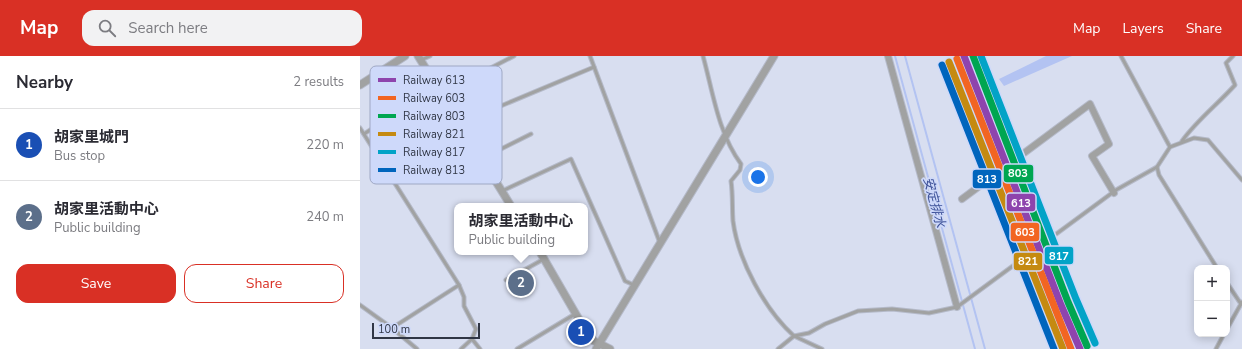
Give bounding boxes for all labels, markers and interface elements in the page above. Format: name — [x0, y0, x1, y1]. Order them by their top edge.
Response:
search box — [82, 10, 362, 46]
text: Map — [20, 15, 58, 41]
icon: search — [96, 17, 118, 39]
text: Search here — [128, 18, 208, 38]
text: Map — [1073, 19, 1100, 38]
text: Layers — [1122, 19, 1164, 38]
text: Share — [1186, 19, 1222, 38]
legend — [370, 66, 502, 184]
text: Nearby — [16, 71, 73, 94]
text: 2 results — [293, 73, 344, 91]
text: Railway 613 — [403, 73, 465, 88]
text: Railway 603 — [403, 91, 465, 106]
text: Railway 803 — [403, 109, 465, 124]
text: 胡家里城門 — [54, 127, 129, 147]
text: Railway 821 — [403, 127, 465, 142]
text: 1 — [25, 136, 33, 154]
text: 220 m — [306, 136, 344, 154]
text: Railway 817 — [403, 145, 465, 160]
text: Bus stop — [54, 147, 105, 165]
text: Railway 813 — [403, 163, 465, 178]
line badge: 803 — [1003, 164, 1034, 183]
text: 803 — [1008, 166, 1028, 181]
your location — [748, 167, 768, 187]
line badge: 813 — [972, 169, 1002, 189]
text: 813 — [977, 172, 997, 187]
water label: 安定排水 — [919, 175, 950, 231]
line badge: 613 — [1006, 193, 1036, 212]
text: 613 — [1011, 196, 1031, 211]
text: 胡家里活動中心 — [54, 199, 159, 219]
popup — [454, 203, 588, 255]
text: 2 — [25, 208, 33, 226]
text: 240 m — [306, 208, 344, 226]
text: 胡家里活動中心 — [468, 211, 574, 231]
text: Public building — [54, 219, 141, 237]
line badge: 603 — [1010, 222, 1040, 242]
text: 603 — [1015, 225, 1035, 240]
text: Public building — [468, 231, 555, 249]
line badge: 817 — [1044, 246, 1074, 265]
text: 817 — [1049, 249, 1069, 264]
line badge: 821 — [1013, 252, 1043, 271]
text: 821 — [1018, 254, 1038, 269]
button: Save — [16, 264, 176, 303]
button: Share — [184, 264, 344, 303]
map controls — [1194, 265, 1230, 337]
button: + — [1194, 265, 1230, 301]
pin: 2 — [508, 268, 534, 298]
button: − — [1194, 301, 1230, 337]
pin: 1 — [568, 317, 594, 347]
scale bar — [372, 321, 480, 340]
text: 100 m — [378, 322, 410, 337]

